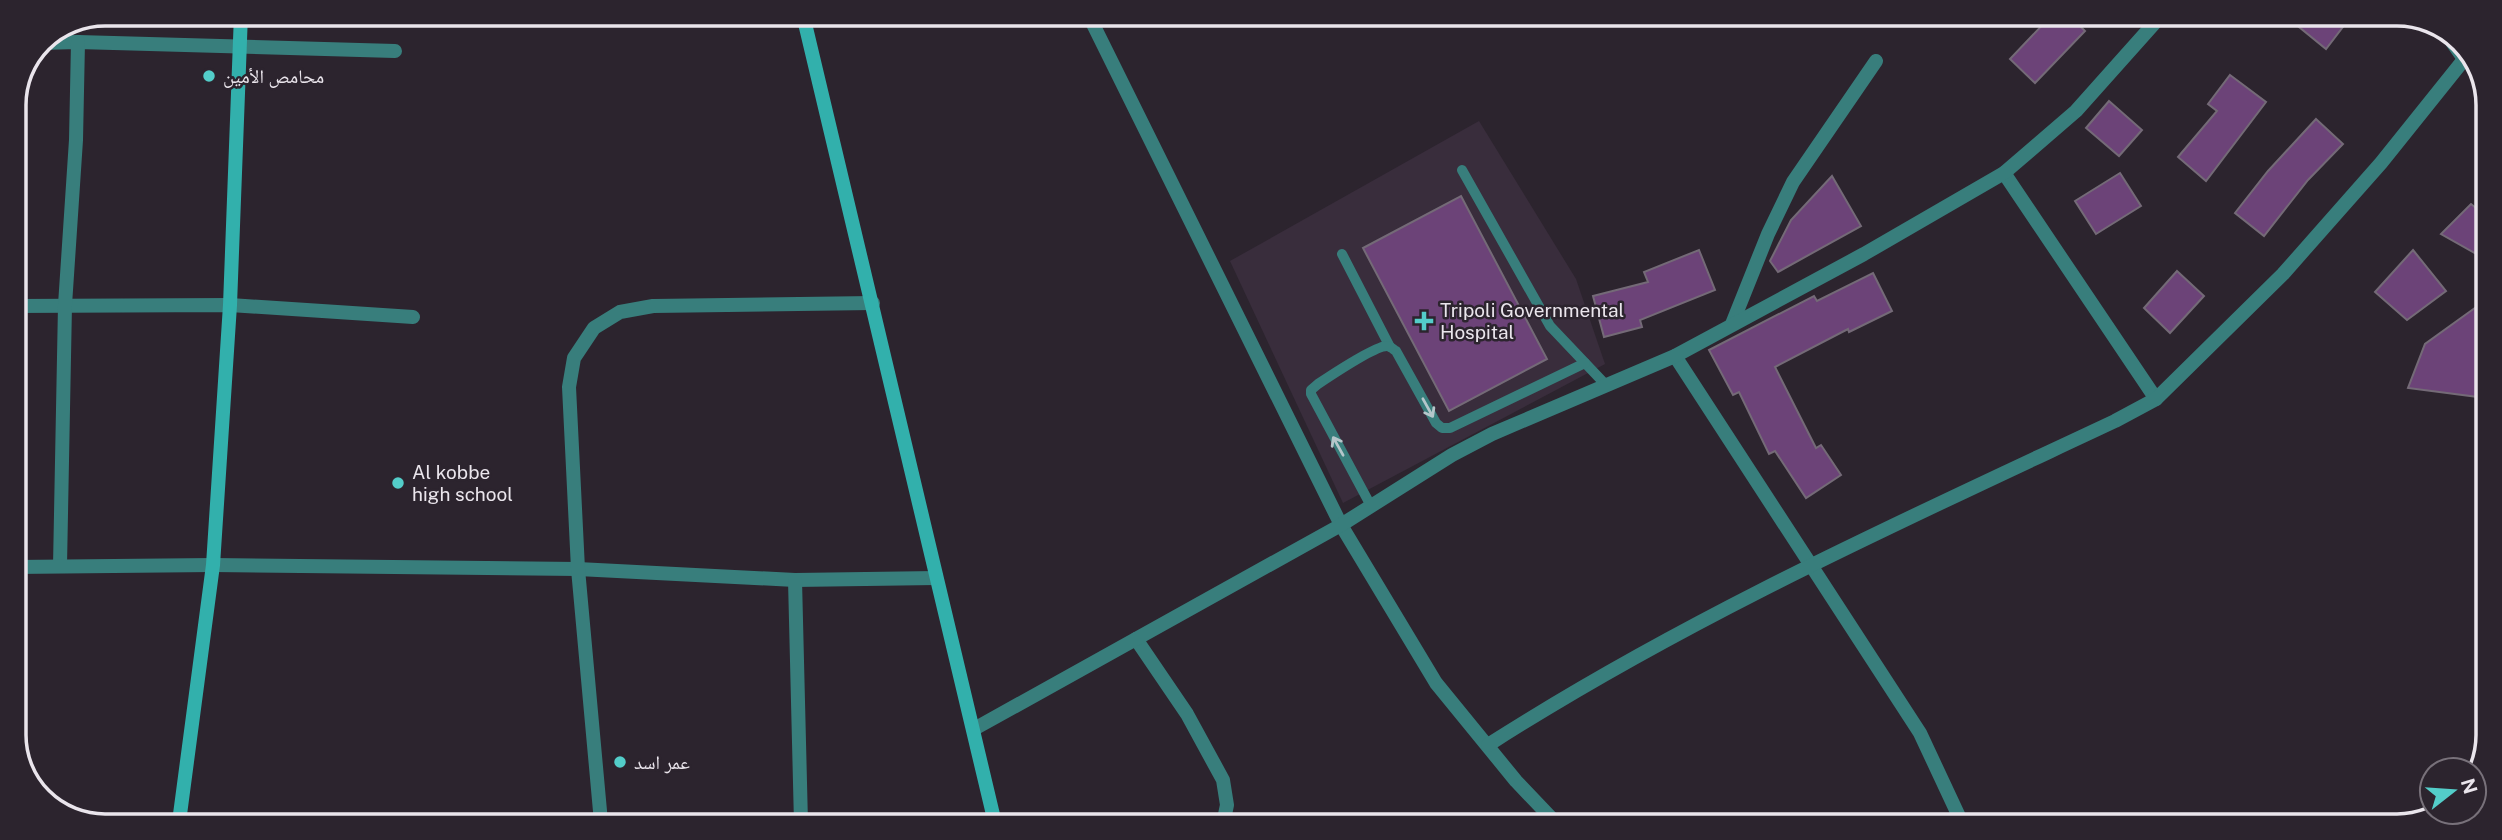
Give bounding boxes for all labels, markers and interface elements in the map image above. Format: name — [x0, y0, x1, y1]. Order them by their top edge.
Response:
place label: محامص الأمين — [223, 65, 324, 88]
marker: محامص الأمين — [201, 68, 217, 84]
place label: Tripoli Governmental Hospital — [1440, 299, 1624, 343]
marker: Tripoli Governmental Hospital — [1414, 311, 1434, 331]
one-way arrow — [1421, 398, 1435, 418]
one-way arrow — [1331, 437, 1345, 457]
place label: Al kobbe high school — [412, 461, 513, 505]
marker: Al kobbe high school — [390, 475, 406, 491]
place label: عمر اسد — [634, 751, 690, 774]
marker: عمر اسد — [612, 754, 628, 770]
north arrow — [2418, 756, 2488, 826]
text: N — [2457, 776, 2482, 796]

